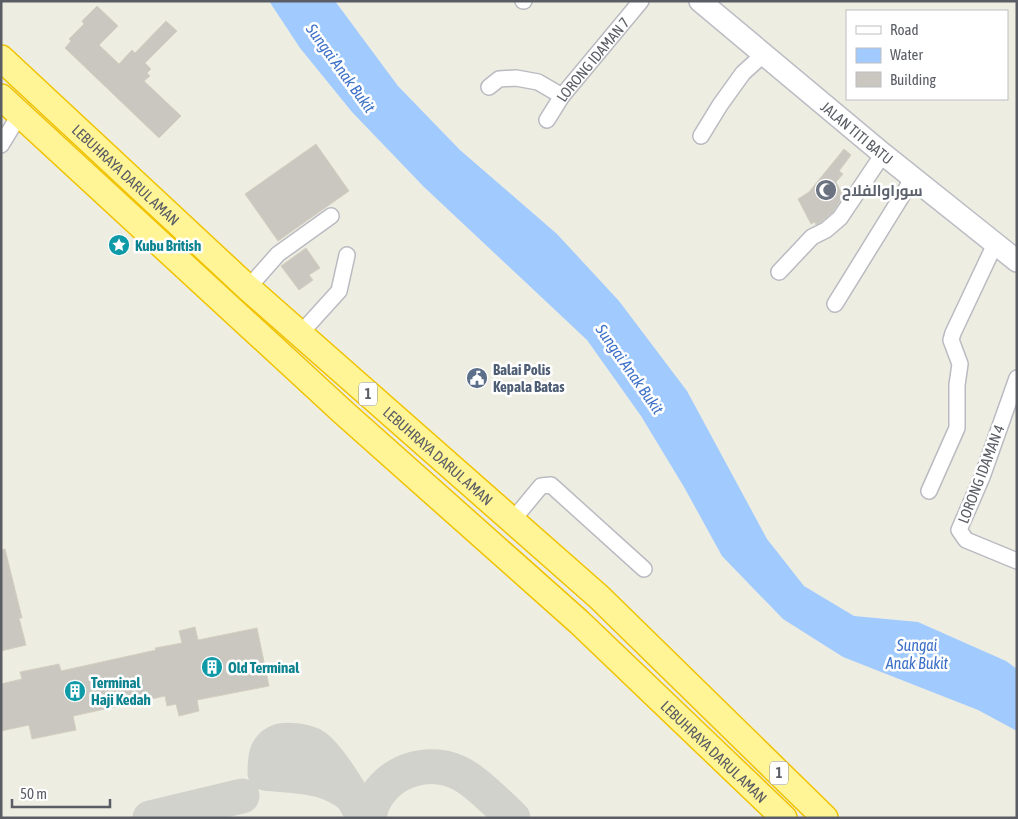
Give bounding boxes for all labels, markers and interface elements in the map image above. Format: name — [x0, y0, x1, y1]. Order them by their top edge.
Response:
legend — [846, 10, 1008, 100]
street label: LORONG IDAMAN 7 — [552, 14, 632, 104]
water label: Sungai Anak Bukit — [301, 19, 379, 117]
text: Road — [890, 21, 919, 38]
text: Water — [890, 46, 923, 63]
text: Building — [890, 71, 936, 88]
street label: JALAN TITI BATU — [818, 98, 897, 167]
street label: LEBUHRAYA DARUL AMAN — [69, 121, 183, 228]
mosque icon: سوراوالفلاح — [814, 178, 838, 202]
place label: سوراوالفلاح — [842, 182, 923, 201]
place icon: Kubu British — [107, 233, 131, 257]
place label: Kubu British — [135, 237, 201, 254]
water label: Sungai Anak Bukit — [591, 320, 668, 418]
place label: Balai Polis Kepala Batas — [493, 361, 565, 395]
public building icon: Balai Polis Kepala Batas — [465, 366, 489, 390]
road number: 1 — [359, 382, 377, 406]
street label: LEBUHRAYA DARUL AMAN — [380, 403, 496, 508]
street label: LORONG IDAMAN 4 — [954, 422, 1008, 526]
water label: Sungai Anak Bukit — [885, 636, 949, 672]
building icon: Old Terminal — [200, 655, 224, 679]
place label: Old Terminal — [228, 659, 300, 676]
place label: Terminal Haji Kedah — [91, 674, 151, 708]
building icon: Terminal Haji Kedah — [63, 679, 87, 703]
street label: LEBUHRAYA DARUL AMAN — [658, 697, 771, 806]
road number: 1 — [770, 761, 788, 784]
scale bar — [12, 776, 110, 808]
text: 50 m — [20, 785, 47, 802]

